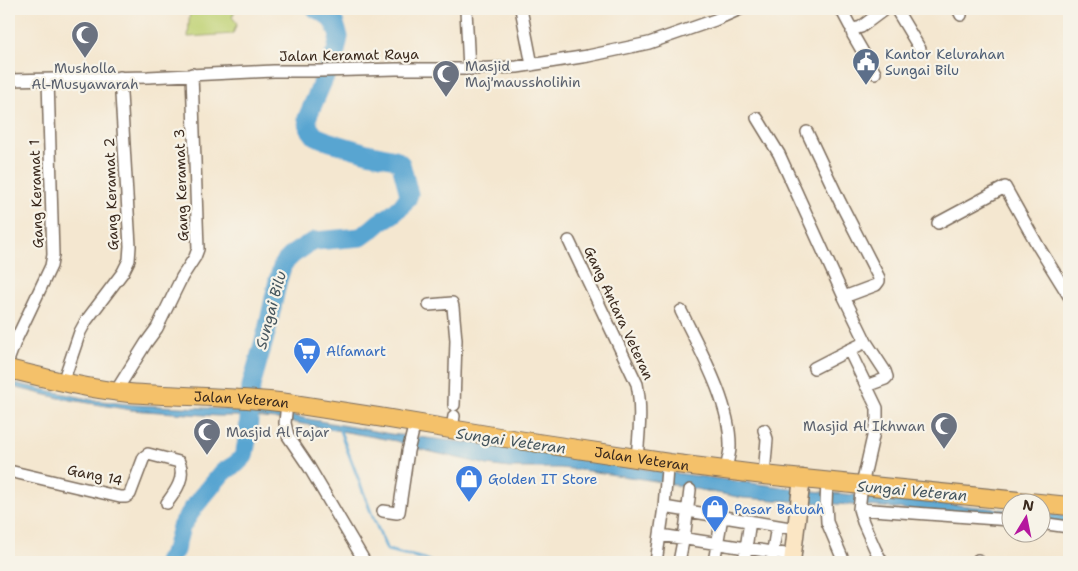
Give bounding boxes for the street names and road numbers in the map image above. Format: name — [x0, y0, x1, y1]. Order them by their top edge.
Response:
street label: Jalan Keramat Raya — [279, 45, 419, 65]
street label: Gang Keramat 3 — [170, 128, 192, 242]
street label: Gang Keramat 2 — [100, 137, 122, 251]
street label: Gang Keramat 1 — [25, 139, 47, 249]
street label: Gang Antara Veteran — [580, 243, 658, 383]
street label: Jalan Veteran — [193, 387, 291, 412]
street label: Jalan Veteran — [593, 443, 691, 475]
street label: Gang 14 — [66, 460, 124, 490]

